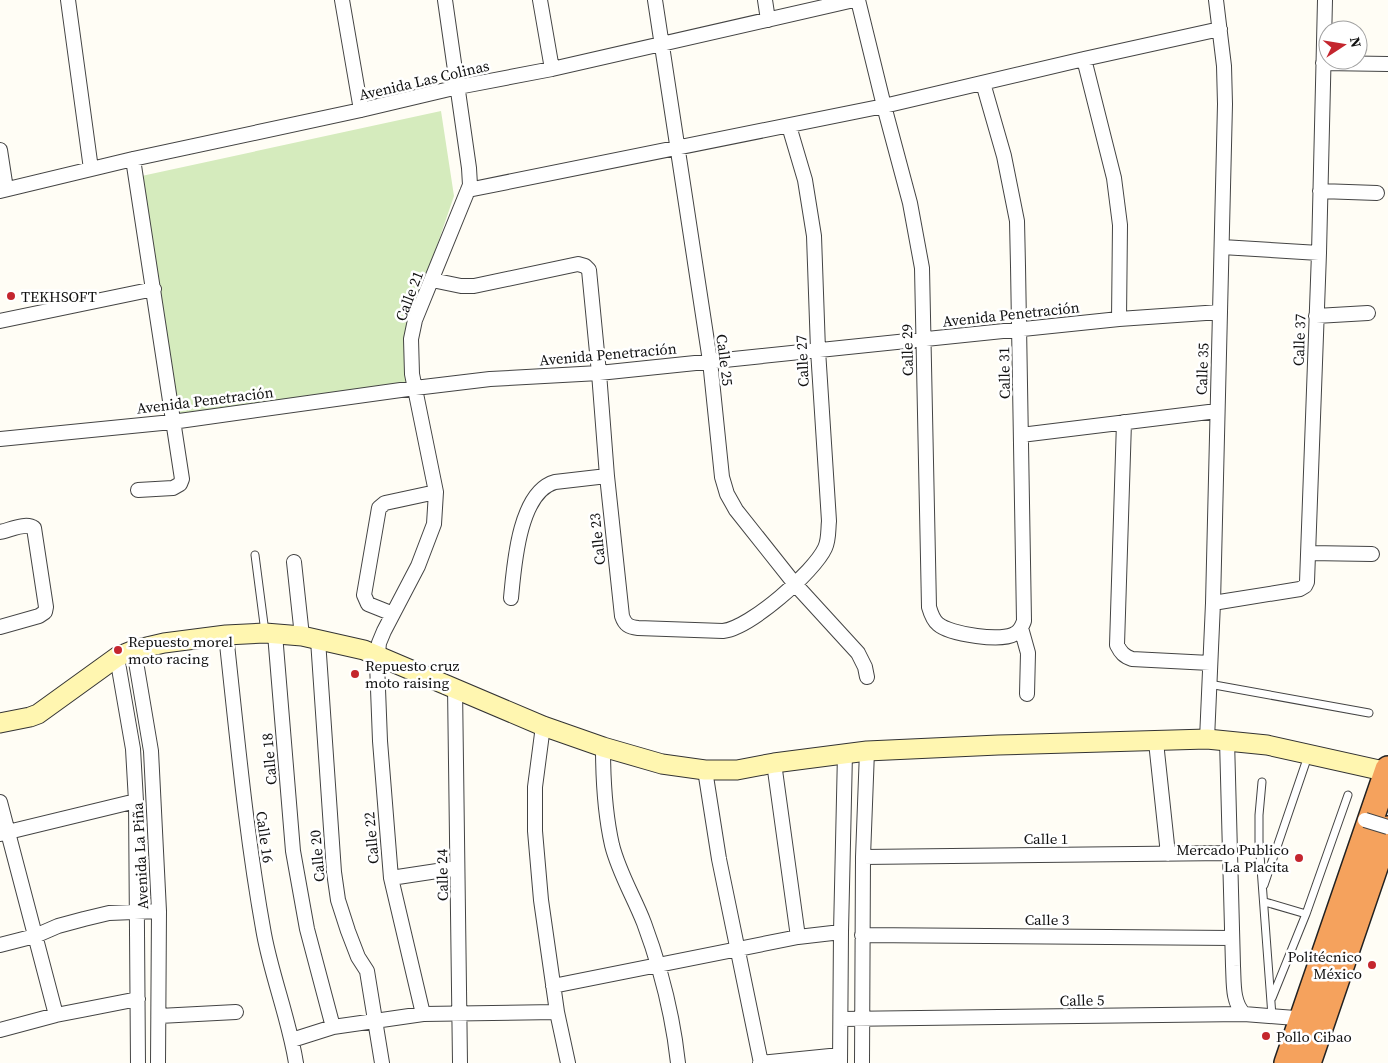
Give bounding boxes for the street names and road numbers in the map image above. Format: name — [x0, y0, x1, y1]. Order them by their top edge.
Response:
street label: Avenida Las Colinas — [357, 55, 491, 105]
street label: Calle 21 — [390, 268, 428, 324]
street label: Avenida Penetración — [941, 296, 1081, 332]
street label: Calle 37 — [1288, 314, 1310, 366]
street label: Calle 29 — [896, 324, 918, 376]
street label: Calle 25 — [711, 333, 739, 387]
street label: Calle 27 — [790, 334, 814, 388]
street label: Avenida Penetración — [538, 338, 678, 370]
street label: Calle 35 — [1191, 343, 1213, 395]
street label: Calle 31 — [993, 347, 1015, 399]
street label: Avenida Penetración — [135, 381, 275, 419]
street label: Calle 23 — [584, 512, 610, 566]
street label: Calle 18 — [256, 732, 282, 786]
street label: Avenida La Piña — [127, 802, 153, 910]
street label: Calle 16 — [251, 810, 279, 864]
street label: Calle 22 — [358, 811, 384, 865]
street label: Calle 1 — [1024, 828, 1068, 849]
street label: Calle 20 — [304, 829, 330, 883]
street label: Calle 24 — [431, 848, 453, 901]
street label: Calle 3 — [1025, 909, 1069, 930]
street label: Calle 5 — [1059, 989, 1105, 1011]

